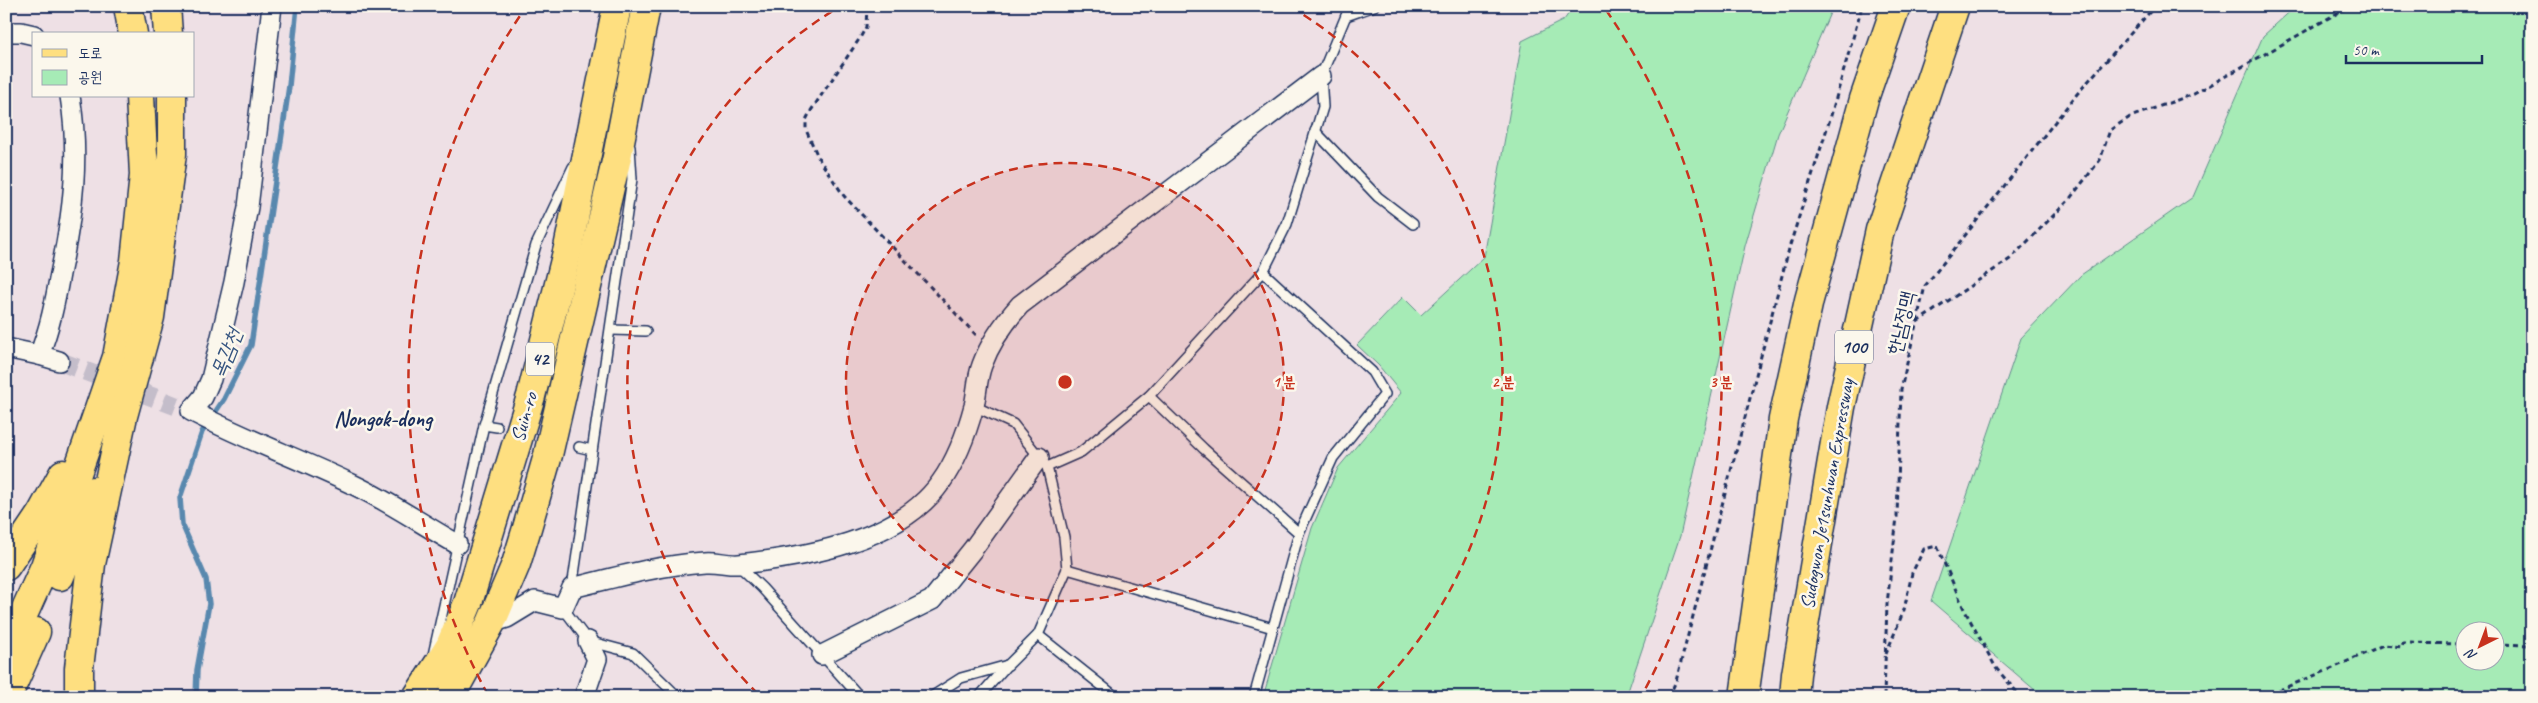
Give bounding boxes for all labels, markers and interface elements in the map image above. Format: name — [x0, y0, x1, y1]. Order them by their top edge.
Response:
legend — [32, 32, 195, 98]
scale bar — [2346, 32, 2482, 64]
text: 50 m — [2353, 41, 2380, 60]
text: 도로 — [78, 44, 102, 63]
text: 공원 — [78, 68, 102, 87]
street label: 한남정맥 — [1882, 289, 1920, 357]
water label: 목감천 — [204, 323, 248, 381]
road number: 100 — [1835, 331, 1873, 364]
road number: 42 — [526, 342, 554, 376]
centre of rings — [1056, 373, 1074, 391]
text: 1 분 — [1273, 373, 1295, 392]
text: 2 분 — [1492, 373, 1514, 392]
text: 3 분 — [1710, 373, 1732, 392]
street label: Sudogwon Je1sunhwan Expressway — [1794, 375, 1860, 611]
street label: Suin-ro — [505, 389, 543, 445]
district label: Nongok-dong — [334, 405, 434, 433]
north arrow — [2456, 620, 2506, 670]
text: N — [2461, 645, 2481, 665]

